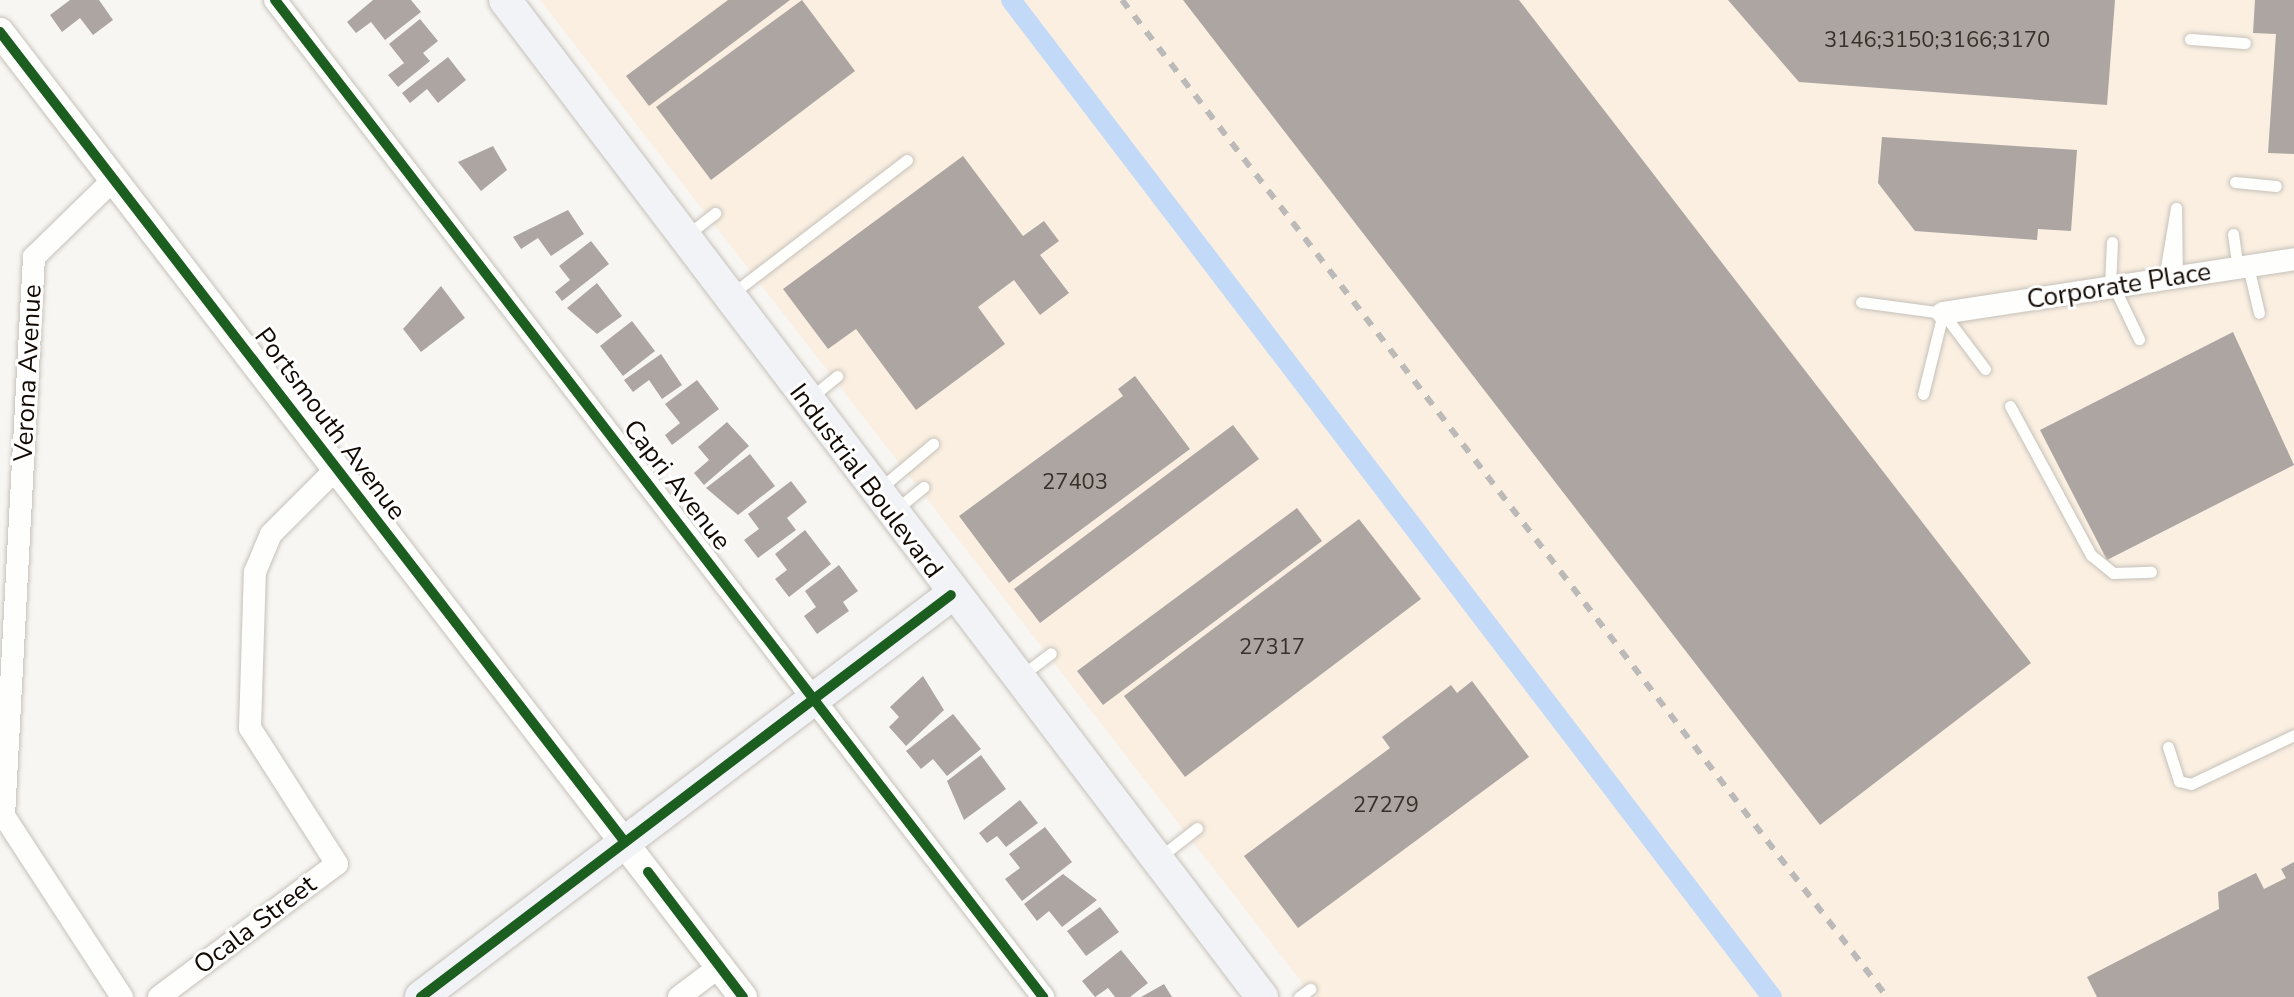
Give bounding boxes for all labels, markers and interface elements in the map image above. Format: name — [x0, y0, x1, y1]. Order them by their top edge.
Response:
house number: 3146;3150;3166;3170 — [1824, 28, 2050, 54]
street label: Corporate Place — [2025, 256, 2213, 316]
street label: Verona Avenue — [8, 284, 48, 462]
street label: Portsmouth Avenue — [248, 322, 412, 526]
street label: Industrial Boulevard — [783, 378, 949, 584]
street label: Capri Avenue — [617, 414, 737, 556]
house number: 27403 — [1042, 470, 1108, 496]
house number: 27317 — [1239, 635, 1305, 661]
house number: 27279 — [1353, 793, 1419, 819]
street label: Ocala Street — [188, 869, 322, 981]

